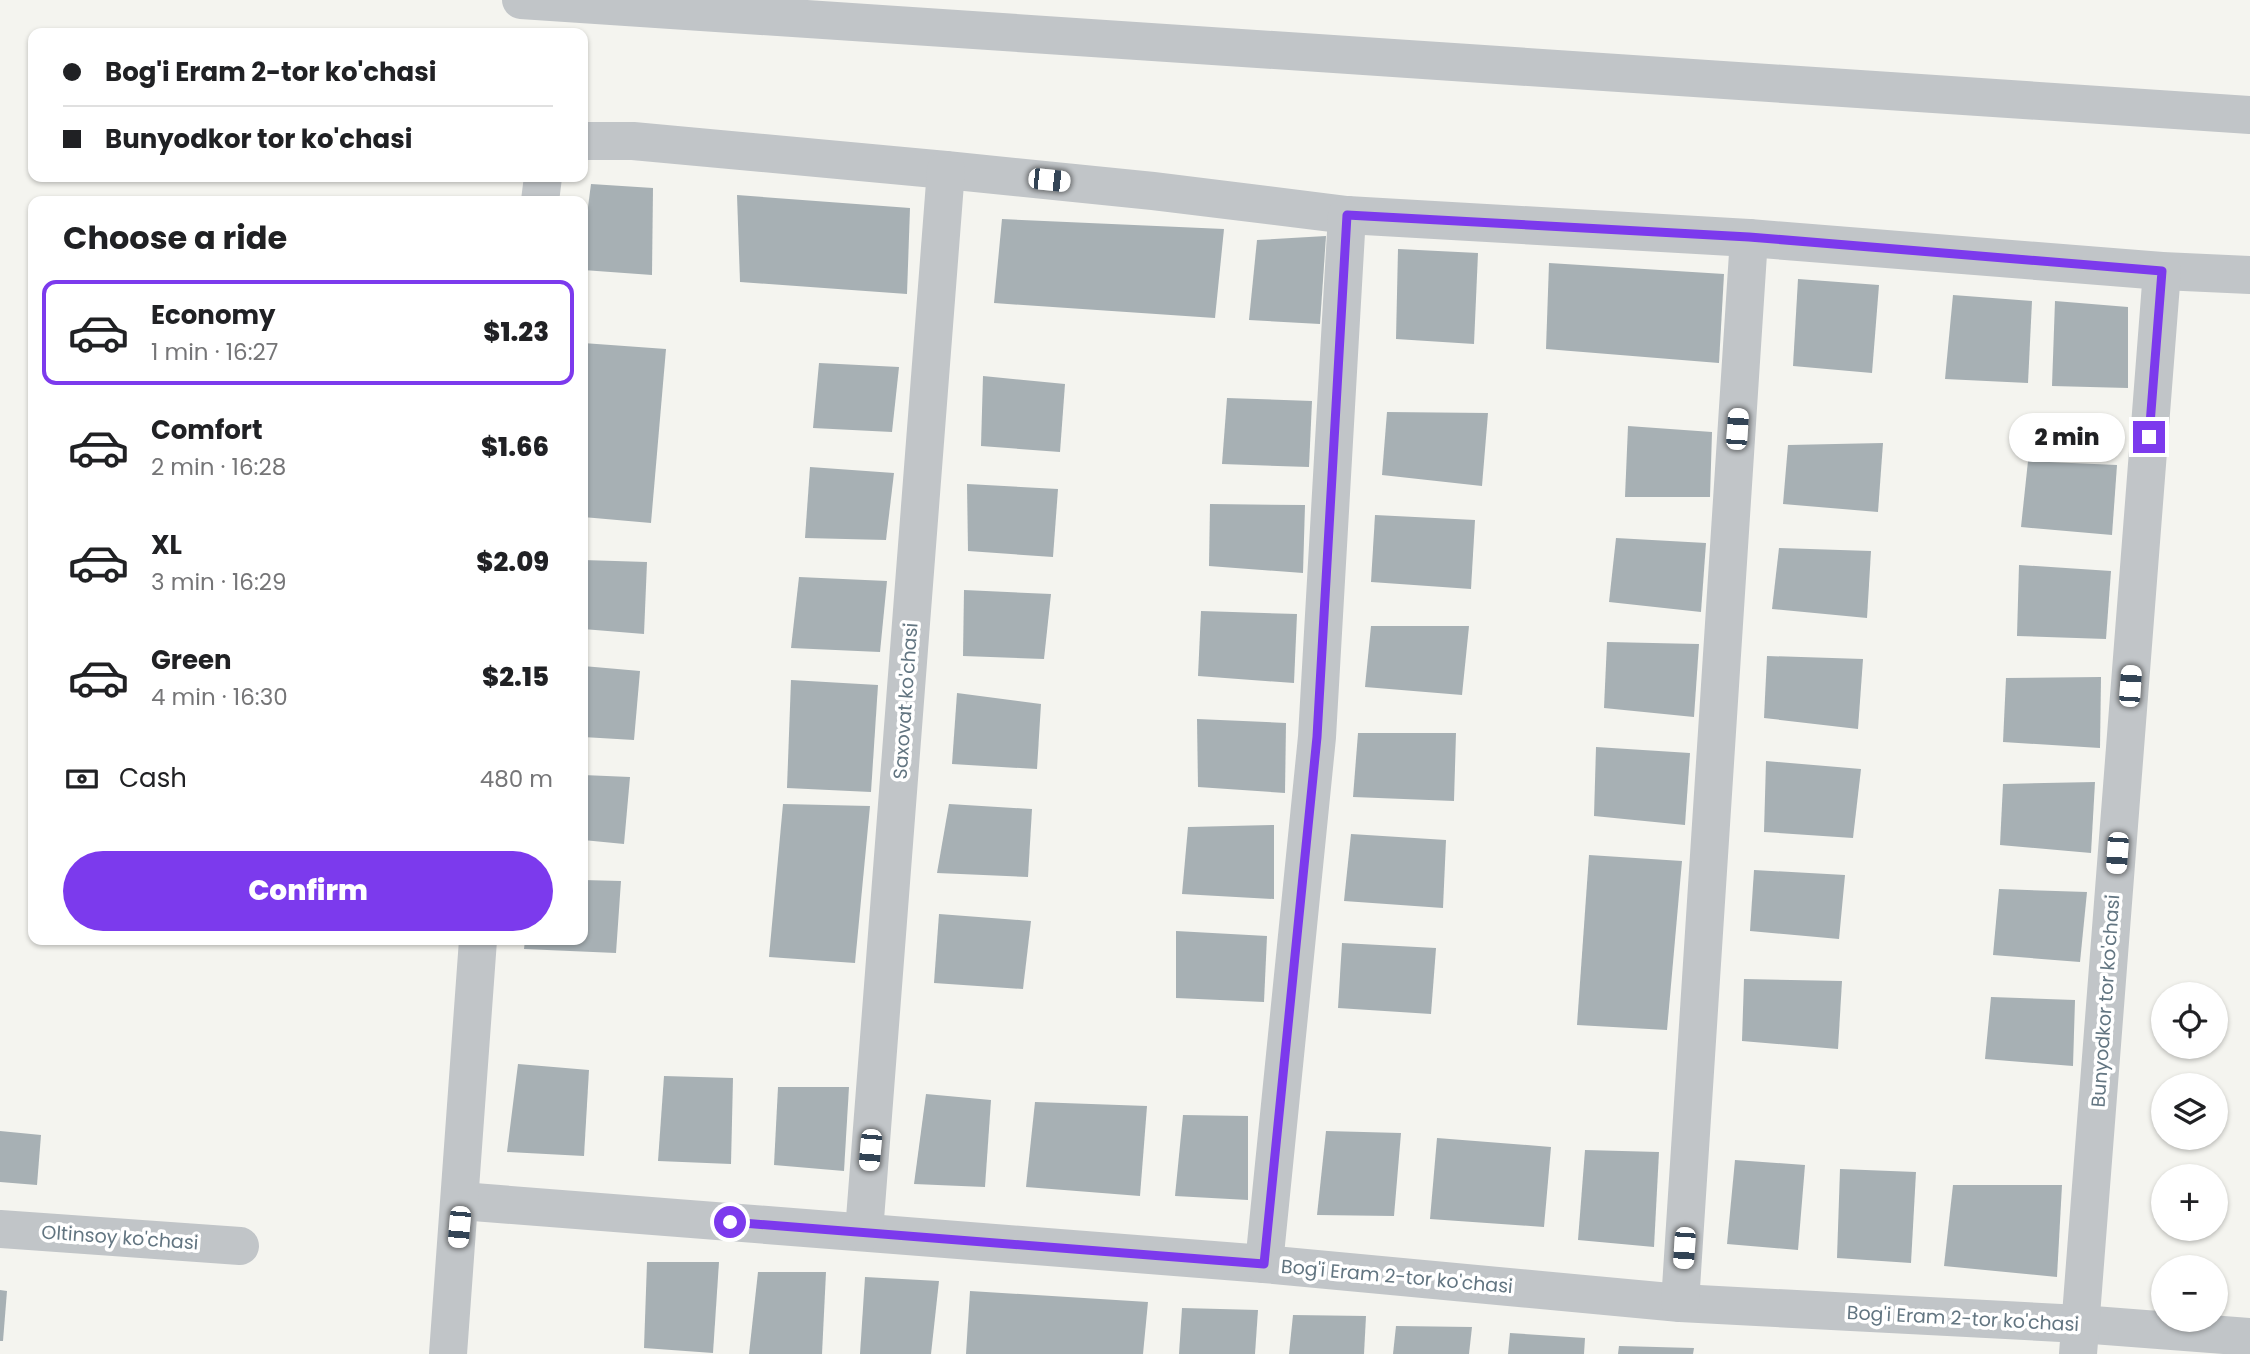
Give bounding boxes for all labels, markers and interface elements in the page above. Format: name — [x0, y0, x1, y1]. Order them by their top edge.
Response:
text: Bog'i Eram 2-tor ko'chasi — [105, 54, 436, 90]
text: Bunyodkor tor ko'chasi — [105, 121, 412, 157]
car — [1028, 167, 1071, 193]
text: Choose a ride — [63, 215, 287, 260]
text: Economy — [151, 297, 275, 333]
icon: car — [67, 301, 130, 364]
text: $1.23 — [483, 314, 549, 350]
text: 1 min · 16:27 — [151, 336, 278, 368]
car — [1726, 407, 1749, 451]
text: Comfort — [151, 412, 263, 448]
callout: 2 min — [2009, 412, 2124, 462]
icon: car — [67, 416, 130, 479]
text: 2 min — [2035, 421, 2099, 453]
route end — [2133, 421, 2165, 453]
text: $1.66 — [481, 429, 549, 465]
text: 2 min · 16:28 — [151, 451, 286, 483]
text: XL — [151, 527, 182, 563]
icon: car — [67, 531, 130, 594]
text: $2.09 — [476, 544, 549, 580]
text: 3 min · 16:29 — [151, 566, 287, 598]
street label: Saxovat ko'chasi — [887, 622, 924, 780]
text: Green — [151, 642, 232, 678]
icon: car — [67, 646, 130, 709]
text: $2.15 — [482, 659, 549, 695]
car — [2119, 664, 2142, 708]
text: 4 min · 16:30 — [151, 681, 288, 713]
icon: cash — [63, 760, 101, 798]
text: Cash — [119, 760, 187, 796]
text: 480 m — [480, 763, 553, 795]
car — [2106, 831, 2129, 875]
button: Confirm — [63, 851, 553, 931]
street label: Bunyodkor tor ko'chasi — [2085, 894, 2126, 1108]
map controls — [2151, 982, 2228, 1332]
button: locate — [2151, 982, 2228, 1059]
button: layers — [2151, 1073, 2228, 1150]
car — [858, 1128, 883, 1172]
button: + — [2151, 1164, 2228, 1241]
car — [447, 1205, 472, 1249]
route start — [714, 1206, 746, 1238]
street label: Oltinsoy ko'chasi — [41, 1219, 199, 1256]
car — [1673, 1226, 1696, 1270]
street label: Bog'i Eram 2-tor ko'chasi — [1280, 1253, 1514, 1300]
button: − — [2151, 1255, 2228, 1332]
street label: Bog'i Eram 2-tor ko'chasi — [1846, 1299, 2080, 1338]

